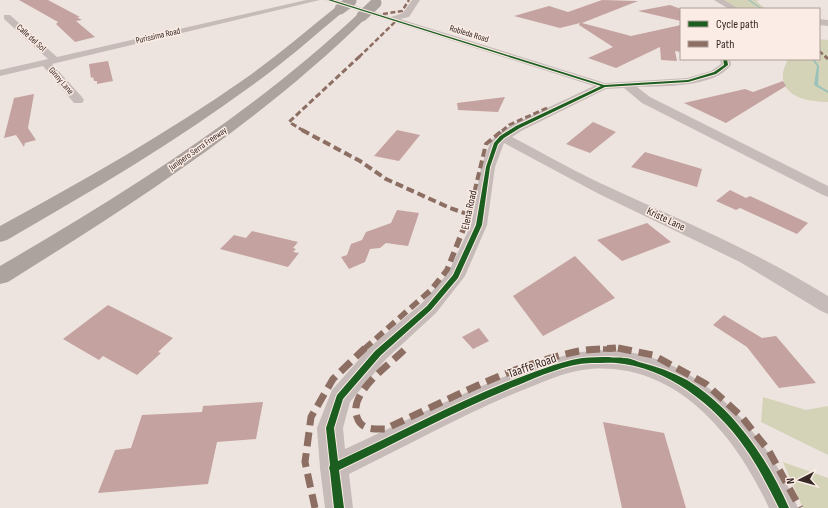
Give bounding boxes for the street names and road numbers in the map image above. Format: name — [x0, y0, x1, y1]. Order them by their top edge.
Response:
street label: Calle del Sol — [14, 22, 48, 54]
street label: Robleda Road — [448, 23, 490, 45]
street label: Purissima Road — [135, 25, 182, 46]
street label: Ginny Lane — [46, 65, 76, 97]
street label: Junipero Serra Freeway — [166, 125, 230, 174]
street label: Elena Road — [458, 189, 480, 231]
street label: Kriste Lane — [645, 204, 687, 234]
street label: Taaffe Road — [505, 350, 559, 382]

